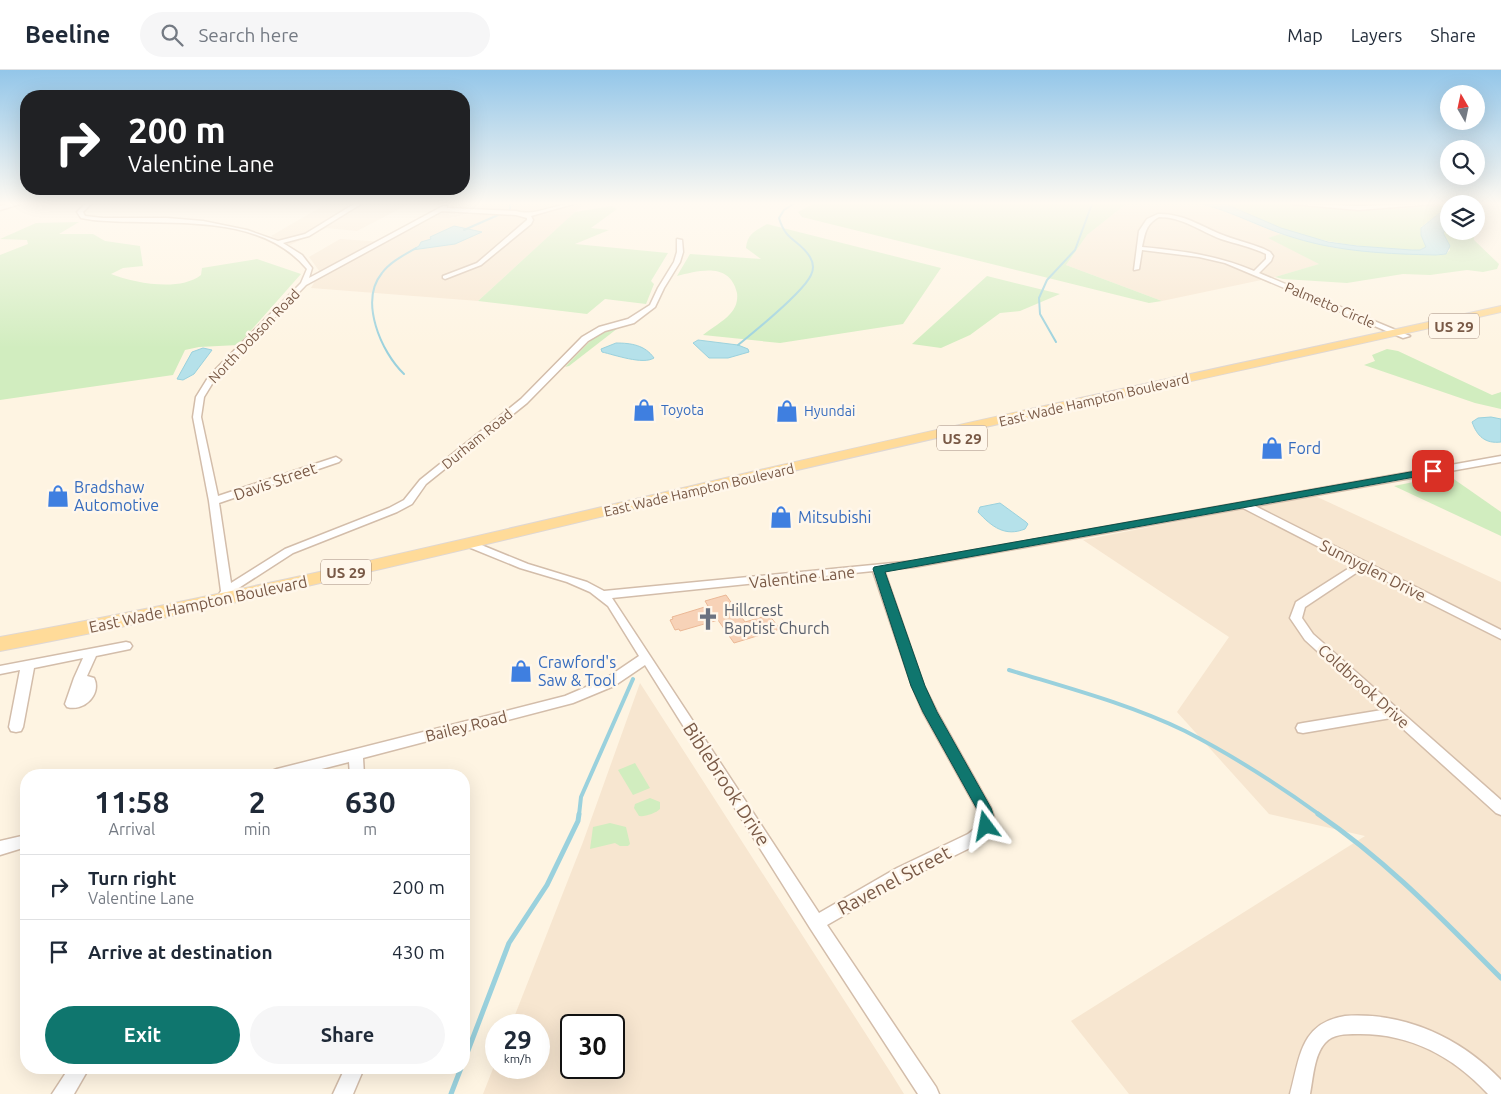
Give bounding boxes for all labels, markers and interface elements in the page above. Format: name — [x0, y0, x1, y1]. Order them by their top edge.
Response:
search box — [140, 12, 490, 57]
text: Beeline — [25, 21, 110, 48]
icon: search — [158, 21, 186, 49]
text: Search here — [198, 24, 299, 46]
text: Map — [1287, 25, 1323, 45]
text: Layers — [1351, 25, 1402, 45]
text: Share — [1430, 25, 1476, 45]
north arrow — [1440, 85, 1485, 130]
map controls — [1440, 85, 1485, 240]
icon: right — [45, 110, 110, 175]
text: 200 m — [128, 110, 226, 150]
button: search — [1440, 140, 1485, 185]
text: Valentine Lane — [128, 151, 274, 176]
button: layers — [1440, 195, 1485, 240]
street label: Palmetto Circle — [1282, 279, 1378, 331]
street label: North Dobson Road — [205, 286, 303, 386]
road number: US 29 — [1429, 314, 1479, 338]
street label: East Wade Hampton Boulevard — [997, 370, 1191, 430]
shop icon: Toyota — [631, 397, 657, 423]
shop icon: Hyundai — [774, 398, 800, 424]
place label: Toyota — [661, 402, 704, 418]
place label: Hyundai — [804, 403, 855, 419]
street label: Durham Road — [439, 406, 515, 472]
road number: US 29 — [937, 426, 987, 450]
shop icon: Ford — [1259, 435, 1285, 461]
place label: Ford — [1288, 439, 1321, 457]
pin — [1412, 450, 1454, 492]
icon: arrive — [1419, 457, 1447, 485]
street label: Davis Street — [231, 458, 319, 504]
street label: East Wade Hampton Boulevard — [602, 460, 796, 520]
place label: Bradshaw Automotive — [74, 478, 159, 514]
shop icon: Bradshaw Automotive — [45, 483, 71, 509]
shop icon: Mitsubishi — [768, 504, 794, 530]
place label: Mitsubishi — [798, 508, 871, 526]
street label: Sunnyglen Drive — [1317, 536, 1429, 604]
road number: US 29 — [321, 560, 371, 584]
street label: Valentine Lane — [748, 562, 856, 592]
street label: East Wade Hampton Boulevard — [87, 572, 309, 636]
place label: Hillcrest Baptist Church — [724, 601, 830, 637]
church icon: Hillcrest Baptist Church — [695, 606, 721, 632]
street label: Coldbrook Drive — [1315, 640, 1413, 732]
place label: Crawford's Saw & Tool — [538, 653, 616, 689]
shop icon: Crawford's Saw & Tool — [508, 658, 534, 684]
street label: Bailey Road — [423, 707, 509, 745]
street label: Biblebrook Drive — [679, 718, 775, 850]
text: 11:58 — [94, 785, 169, 819]
text: 2 — [249, 785, 266, 819]
text: 630 — [345, 785, 396, 819]
position arrow — [959, 799, 1011, 851]
text: Arrival — [109, 820, 155, 838]
text: min — [244, 820, 271, 838]
text: m — [363, 820, 377, 838]
street label: Ravenel Street — [834, 841, 955, 919]
text: Turn right — [88, 867, 176, 889]
icon: right — [45, 873, 73, 901]
text: 200 m — [392, 876, 445, 898]
text: Valentine Lane — [88, 889, 194, 907]
icon: arrive — [45, 938, 73, 966]
text: Arrive at destination — [88, 941, 273, 963]
text: 430 m — [392, 941, 445, 963]
button: Exit — [45, 1006, 240, 1064]
button: Share — [250, 1006, 445, 1064]
speed limit sign: 30 — [560, 1014, 625, 1079]
text: 29 — [503, 1026, 532, 1054]
text: km/h — [504, 1052, 531, 1065]

